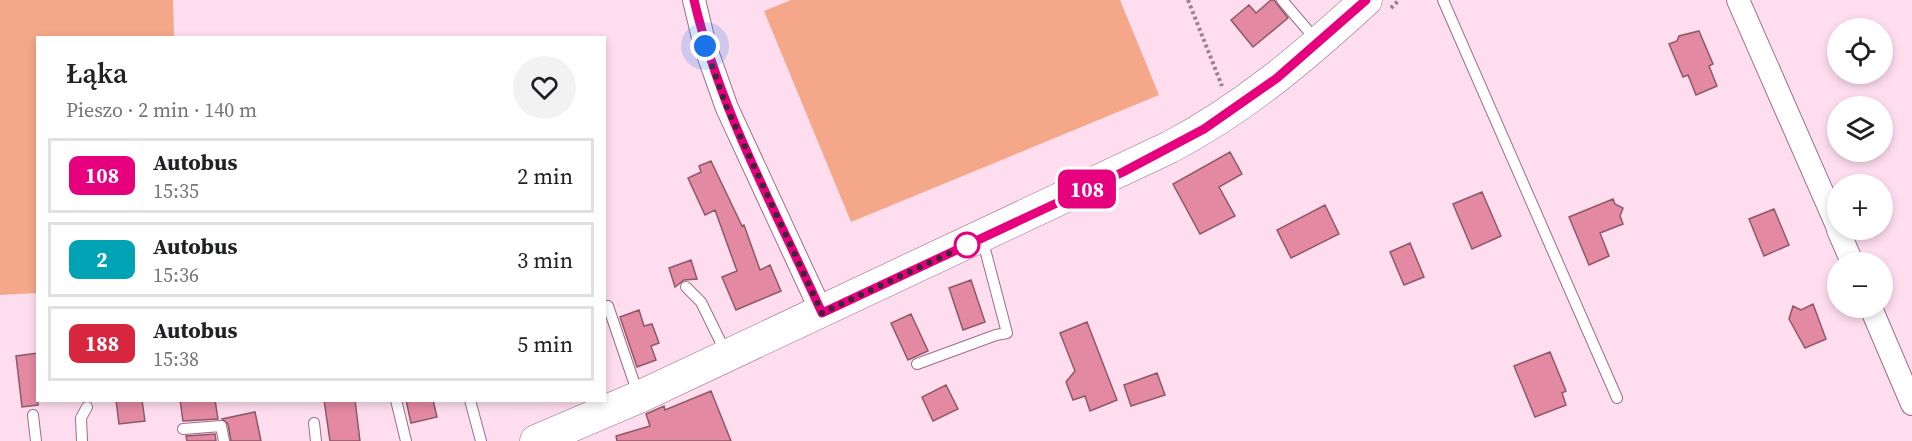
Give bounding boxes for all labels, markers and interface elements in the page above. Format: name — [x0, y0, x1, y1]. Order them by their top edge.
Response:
map controls — [1827, 18, 1893, 318]
button: locate — [1827, 18, 1893, 84]
your location — [690, 31, 720, 61]
text: Łąka — [66, 54, 128, 92]
button: heart — [513, 56, 576, 119]
text: Pieszo · 2 min · 140 m — [66, 96, 257, 124]
button: layers — [1827, 96, 1893, 162]
text: Autobus — [153, 147, 237, 177]
text: 108 — [85, 161, 119, 190]
text: 2 min — [517, 161, 573, 191]
line badge: 108 — [1052, 170, 1122, 208]
button: + — [1827, 174, 1893, 240]
text: 108 — [1070, 175, 1104, 204]
text: 15:35 — [153, 177, 199, 205]
text: Autobus — [153, 231, 237, 261]
unlabelled marker — [954, 232, 980, 258]
text: 2 — [96, 245, 108, 274]
text: 3 min — [517, 245, 573, 275]
button: − — [1827, 252, 1893, 318]
text: 15:36 — [153, 261, 199, 289]
text: Autobus — [153, 315, 237, 345]
text: 188 — [85, 329, 119, 358]
text: 5 min — [517, 329, 573, 359]
text: 15:38 — [153, 345, 199, 373]

